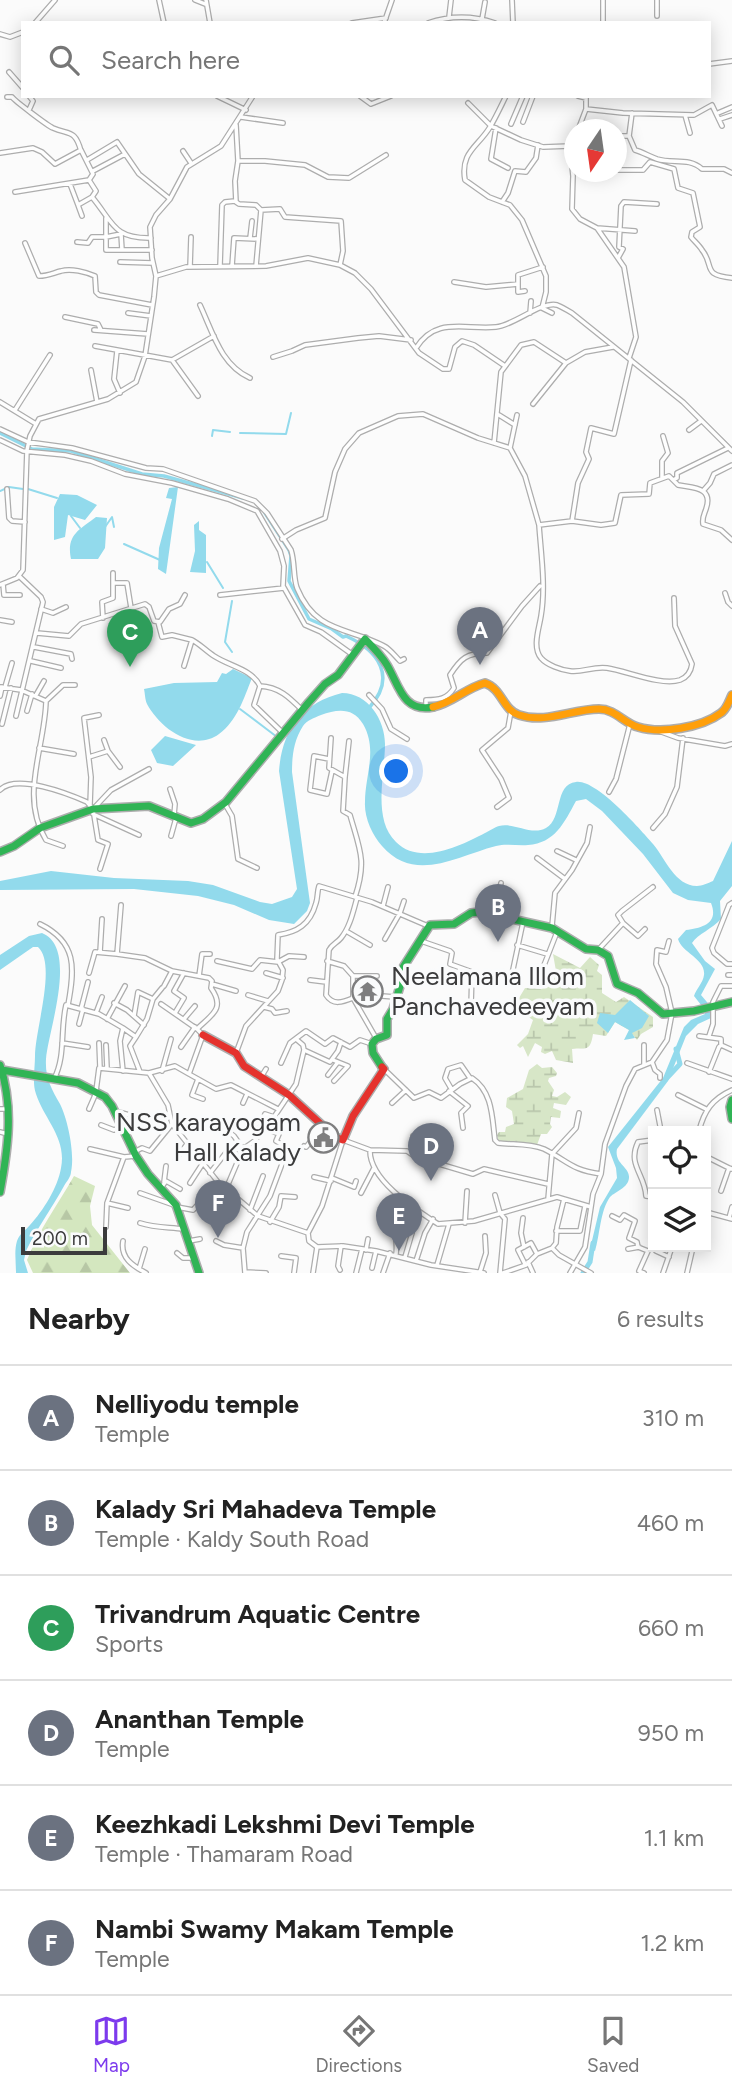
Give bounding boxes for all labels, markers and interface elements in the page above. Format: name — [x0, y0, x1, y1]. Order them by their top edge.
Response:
search box — [21, 21, 711, 98]
icon: search — [45, 41, 83, 79]
text: Search here — [101, 44, 240, 76]
north arrow — [564, 119, 627, 182]
pin: A — [457, 607, 503, 665]
pin: C — [107, 609, 153, 667]
your location — [379, 754, 413, 788]
pin: B — [475, 884, 521, 942]
place label: Neelamana Illom Panchavedeeyam — [391, 960, 595, 1022]
temple icon: Neelamana Illom Panchavedeeyam — [351, 974, 385, 1008]
place label: NSS karayogam Hall Kalady — [116, 1106, 301, 1168]
public building icon: NSS karayogam Hall Kalady — [307, 1120, 341, 1154]
pin: D — [408, 1123, 454, 1181]
map controls — [648, 1126, 711, 1252]
button: locate — [648, 1126, 711, 1189]
pin: F — [195, 1180, 241, 1238]
button: layers — [648, 1189, 711, 1252]
pin: E — [376, 1193, 422, 1251]
scale bar — [21, 1224, 107, 1256]
text: 200 m — [32, 1227, 88, 1250]
text: Nearby — [28, 1300, 130, 1337]
text: 6 results — [617, 1305, 704, 1333]
text: Nelliyodu temple — [95, 1388, 299, 1420]
text: A — [43, 1404, 59, 1432]
text: 310 m — [642, 1404, 704, 1432]
text: Temple — [95, 1420, 170, 1448]
text: Kalady Sri Mahadeva Temple — [95, 1493, 436, 1525]
text: B — [44, 1509, 58, 1537]
text: 460 m — [637, 1509, 704, 1537]
text: Temple · Kaldy South Road — [95, 1525, 369, 1553]
text: Trivandrum Aquatic Centre — [95, 1598, 420, 1630]
text: C — [43, 1614, 59, 1642]
text: 660 m — [638, 1614, 704, 1642]
text: Sports — [95, 1630, 163, 1658]
text: Ananthan Temple — [95, 1703, 304, 1735]
text: D — [43, 1719, 59, 1747]
text: 950 m — [638, 1719, 704, 1747]
text: Temple — [95, 1735, 170, 1763]
text: Keezhkadi Lekshmi Devi Temple — [95, 1808, 475, 1840]
text: E — [44, 1824, 58, 1852]
text: 1.1 km — [644, 1824, 704, 1852]
text: Temple · Thamaram Road — [95, 1840, 353, 1868]
text: Nambi Swamy Makam Temple — [95, 1913, 454, 1945]
text: F — [45, 1929, 57, 1957]
text: 1.2 km — [640, 1929, 704, 1957]
text: Temple — [95, 1945, 170, 1973]
tab: Map — [92, 2012, 130, 2077]
tab: Directions — [315, 2012, 402, 2077]
tab: Saved — [587, 2012, 639, 2077]

